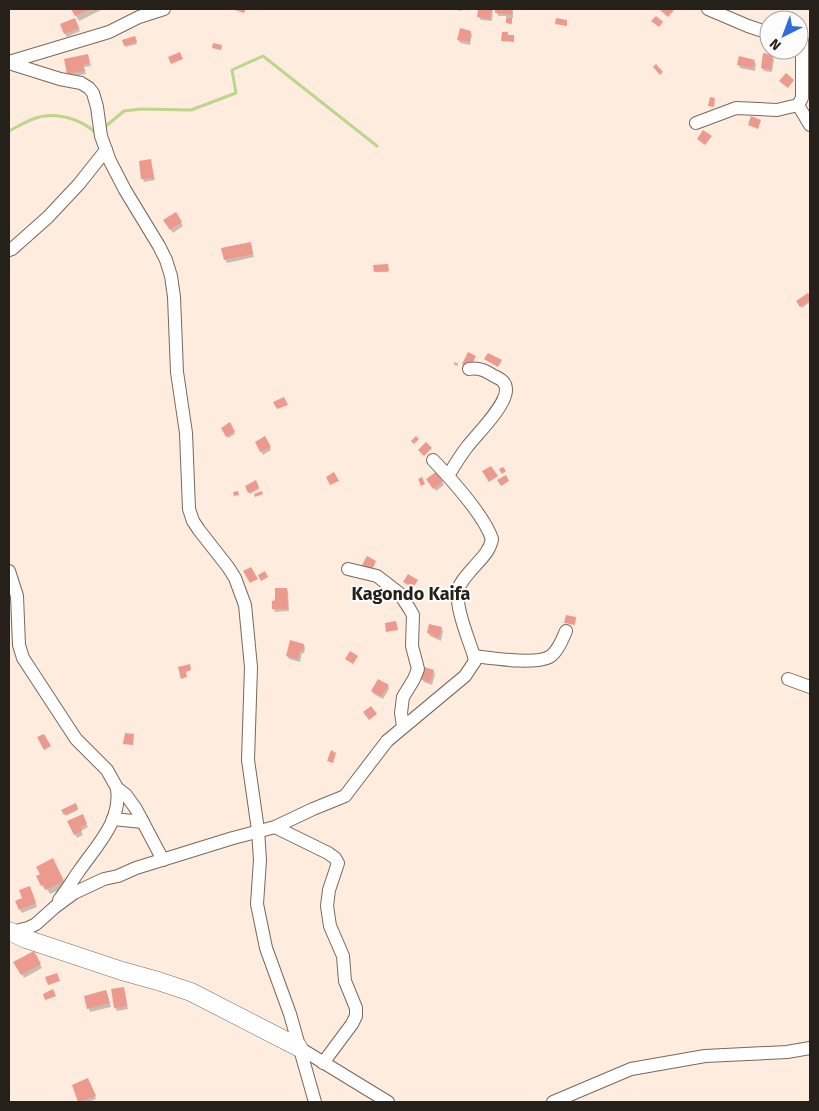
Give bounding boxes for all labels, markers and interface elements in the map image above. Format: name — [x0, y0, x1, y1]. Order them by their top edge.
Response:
north arrow — [759, 10, 809, 60]
text: N — [766, 35, 785, 54]
district label: Kagondo Kaifa — [352, 583, 471, 605]

